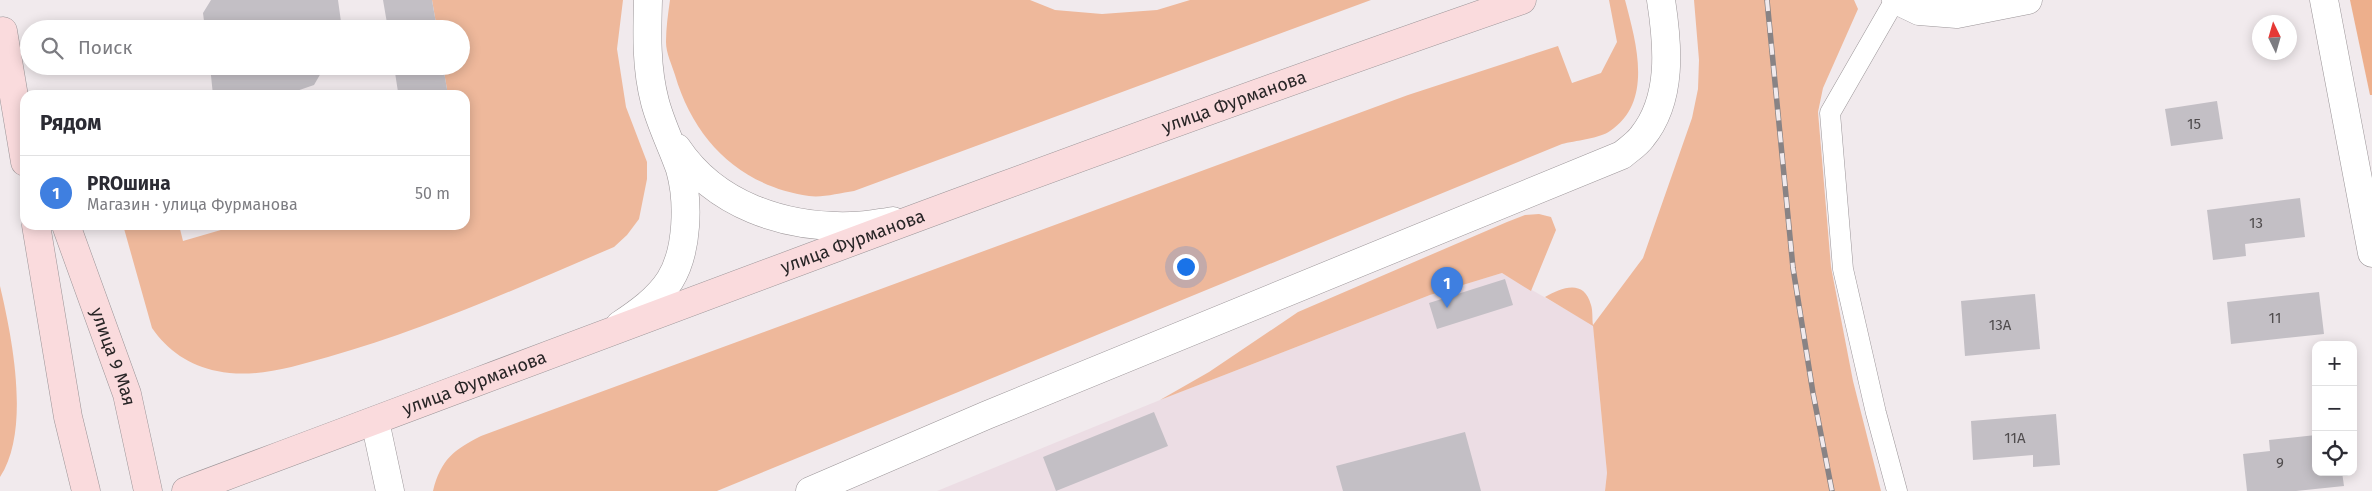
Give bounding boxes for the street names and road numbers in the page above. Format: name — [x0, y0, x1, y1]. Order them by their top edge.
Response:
street label: улица Фурманова — [1159, 66, 1309, 138]
street label: улица Фурманова — [778, 205, 928, 278]
street label: улица 9 Мая — [86, 305, 140, 408]
street label: улица Фурманова — [399, 346, 550, 420]

